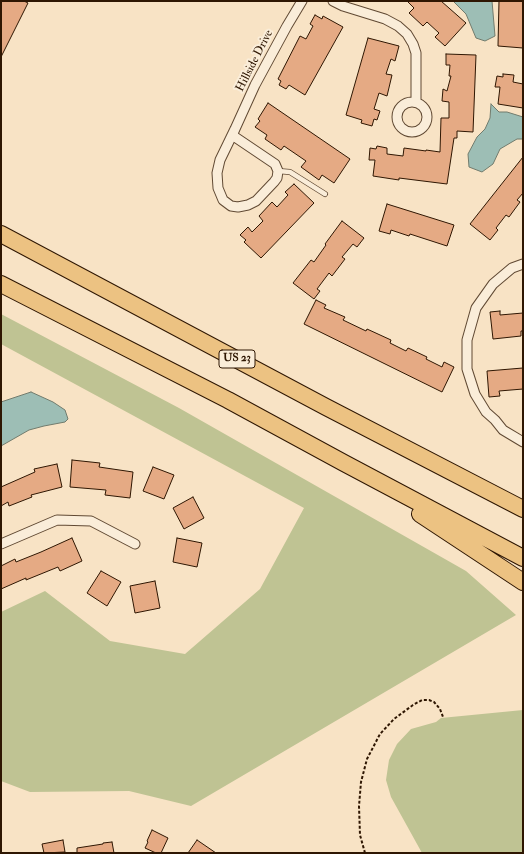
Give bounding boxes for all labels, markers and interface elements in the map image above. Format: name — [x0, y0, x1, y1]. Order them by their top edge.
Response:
street label: Hillside Drive — [233, 28, 277, 94]
road number: US 23 — [219, 350, 255, 368]

